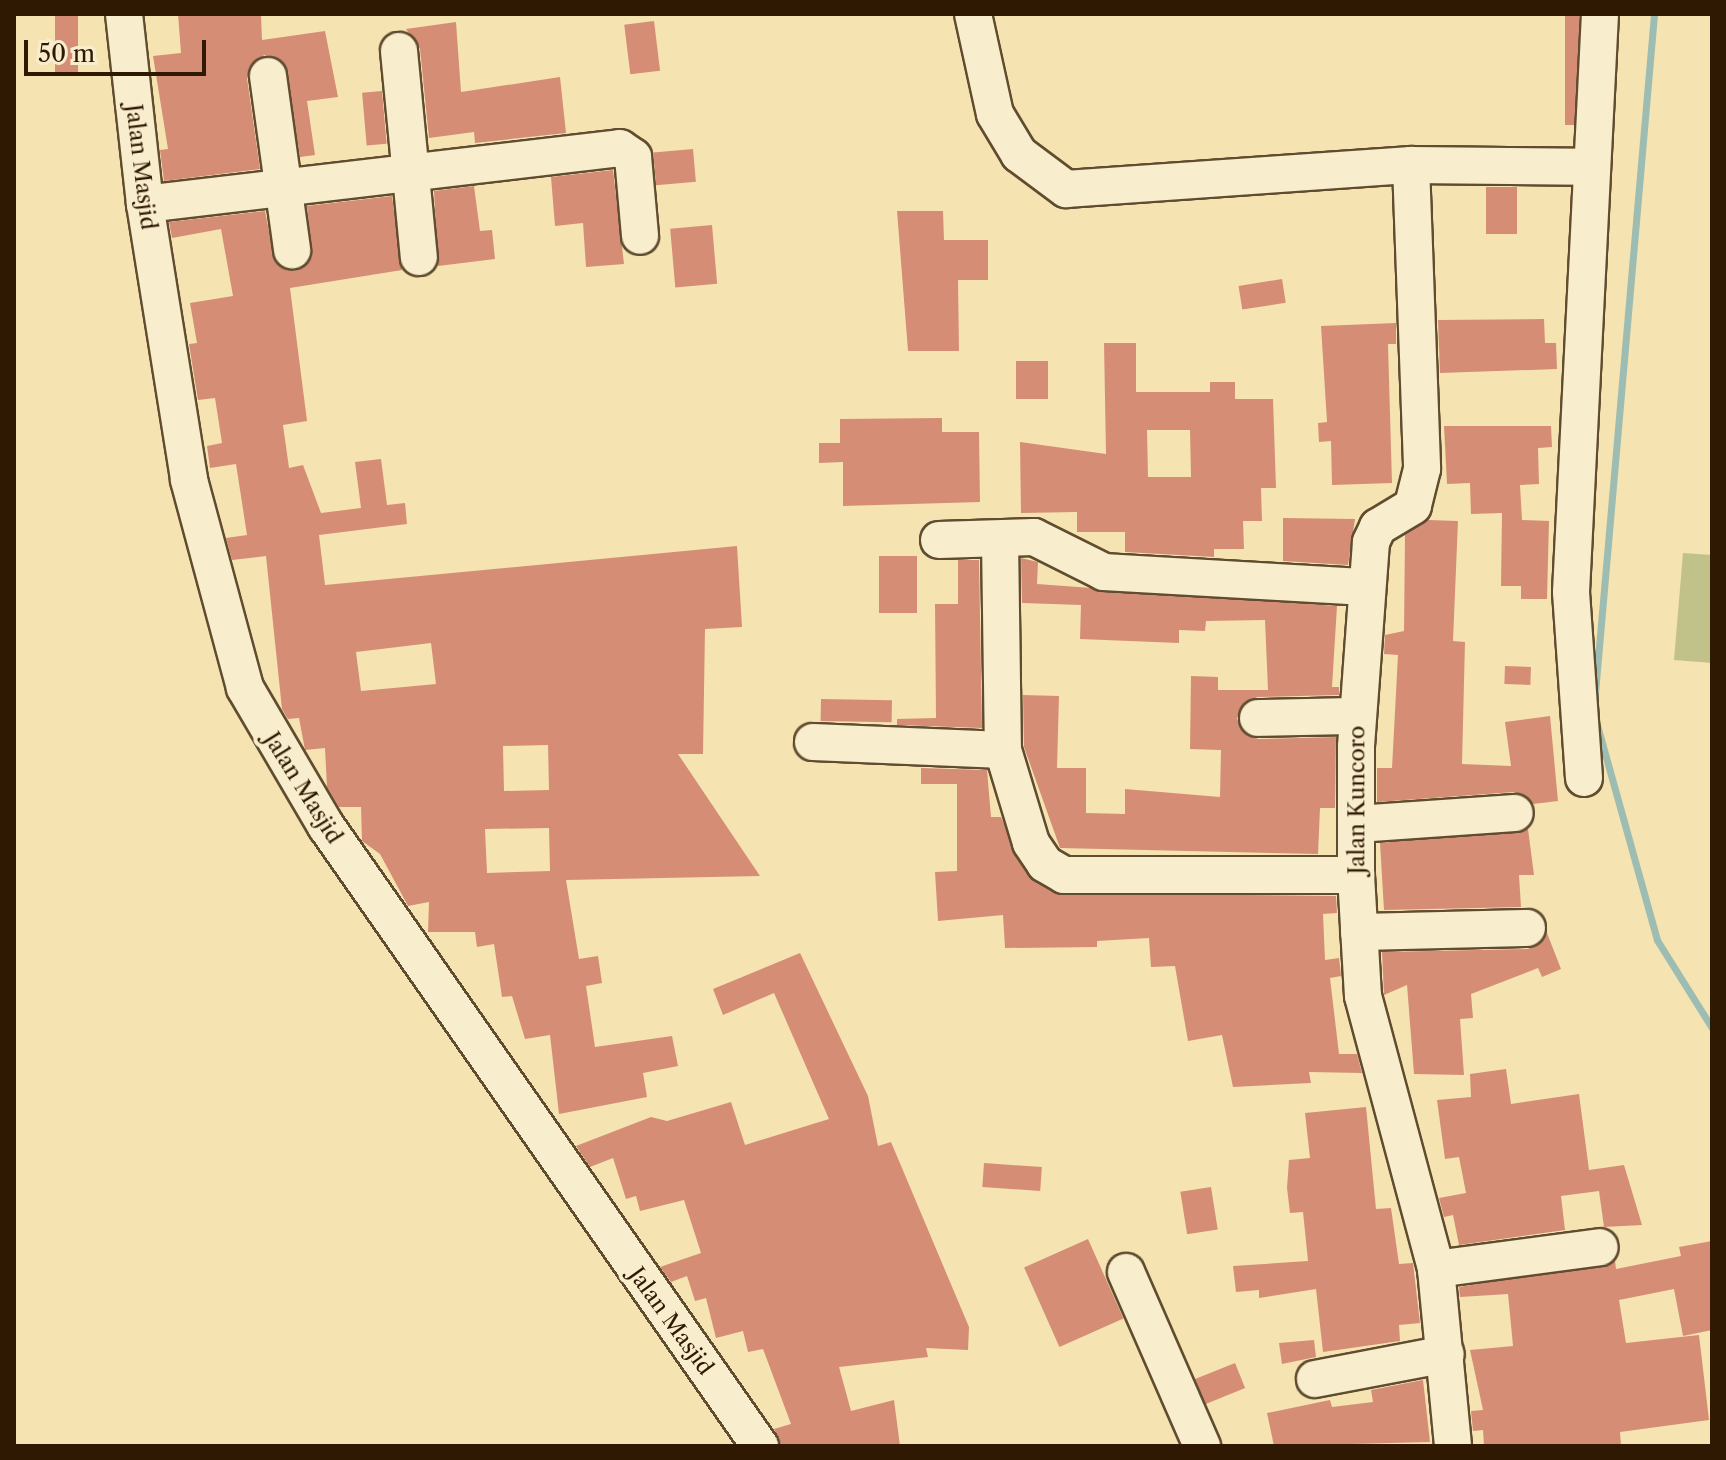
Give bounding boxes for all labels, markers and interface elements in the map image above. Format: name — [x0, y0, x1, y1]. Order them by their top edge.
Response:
scale bar — [28, 24, 210, 74]
text: 50 m — [38, 39, 95, 68]
street label: Jalan Masjid — [120, 103, 162, 231]
street label: Jalan Kuncoro — [1344, 726, 1370, 874]
street label: Jalan Masjid — [258, 727, 348, 849]
street label: Jalan Masjid — [623, 1262, 719, 1380]

